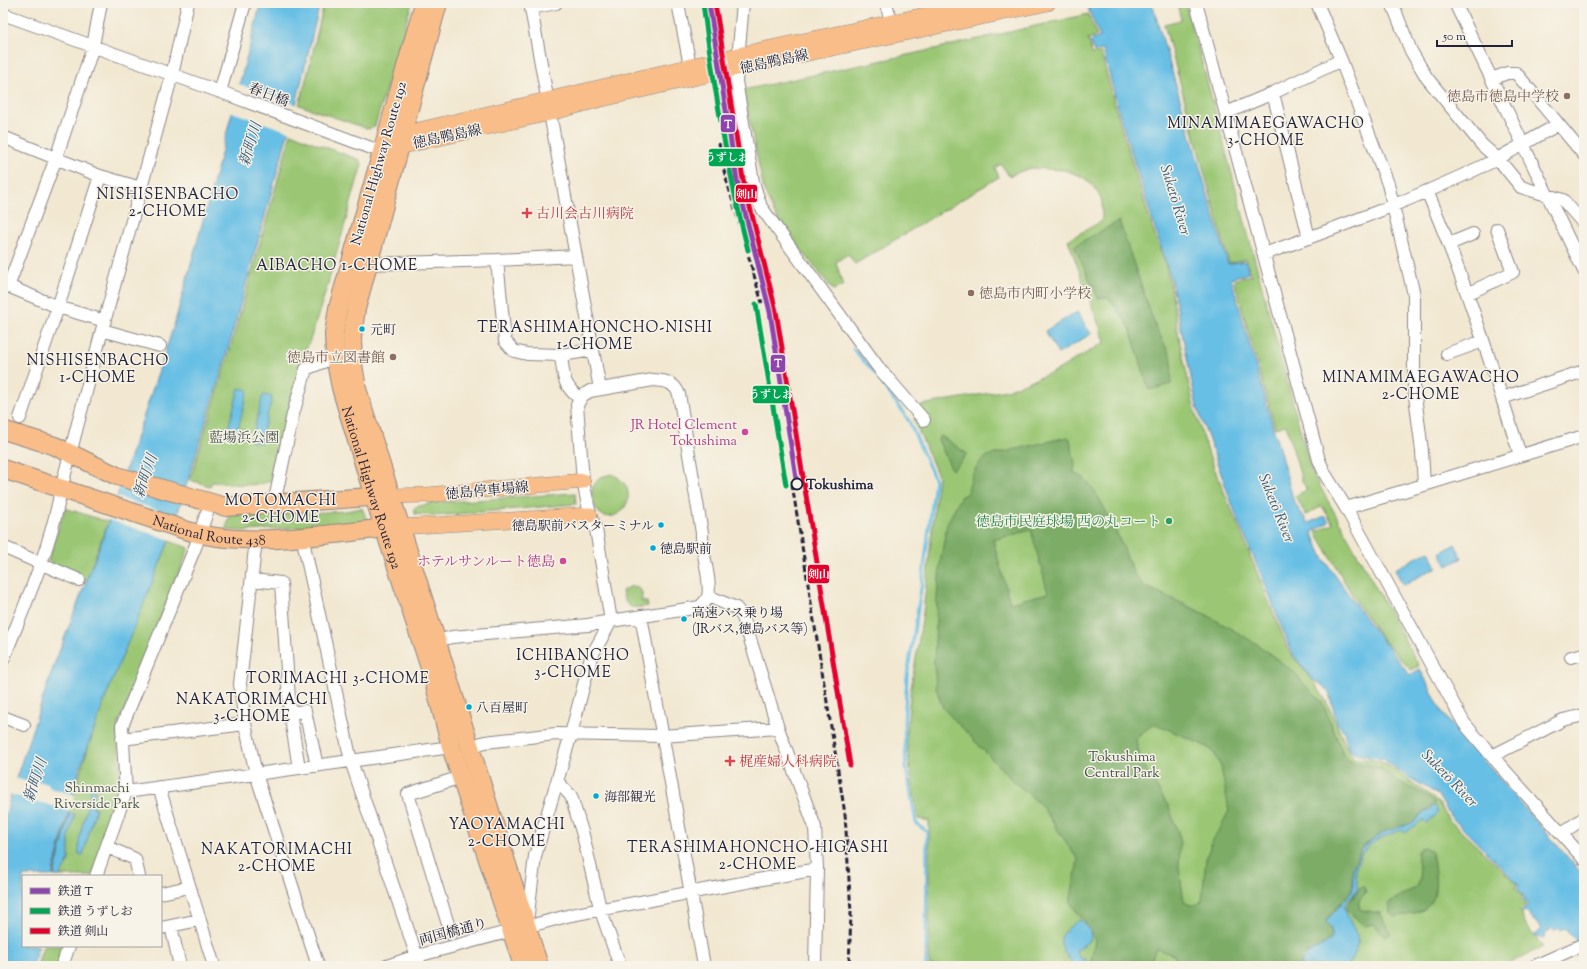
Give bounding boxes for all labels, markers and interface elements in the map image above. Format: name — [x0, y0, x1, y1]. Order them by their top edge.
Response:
scale bar — [1437, 22, 1512, 48]
text: 50 m — [1442, 28, 1466, 46]
street label: 徳島鴨島線 — [738, 46, 811, 80]
street label: 春日橋 — [245, 79, 291, 113]
street label: National Highway Route 192 — [347, 79, 413, 248]
place label: 徳島市徳島中学校 — [1447, 88, 1559, 108]
marker: 徳島市徳島中学校 — [1562, 91, 1572, 101]
line badge: T — [720, 114, 736, 133]
district label: MINAMIMAEGAWACHO 3-CHOME — [1167, 114, 1365, 152]
text: T — [723, 117, 732, 133]
water label: 新町川 — [235, 118, 269, 169]
street label: 徳島鴨島線 — [411, 121, 484, 155]
line badge: うずしお — [708, 148, 746, 167]
text: うずしお — [705, 150, 749, 166]
water label: Suketō River — [1154, 162, 1195, 239]
line badge: 剣山 — [735, 184, 758, 203]
district label: NISHISENBACHO 2-CHOME — [97, 185, 239, 223]
text: 剣山 — [736, 187, 758, 203]
place label: 古川会古川病院 — [536, 205, 634, 225]
marker: 古川会古川病院 — [521, 207, 533, 219]
district label: AIBACHO 1-CHOME — [256, 256, 418, 277]
place label: 徳島市内町小学校 — [979, 285, 1091, 305]
marker: 徳島市内町小学校 — [966, 288, 976, 298]
district label: TERASHIMAHONCHO-NISHI 1-CHOME — [477, 318, 713, 356]
place label: 元町 — [370, 322, 396, 340]
marker: 元町 — [357, 324, 367, 334]
place label: 徳島市立図書館 — [287, 349, 385, 369]
district label: NISHISENBACHO 1-CHOME — [27, 351, 169, 389]
marker: 徳島市立図書館 — [388, 352, 398, 362]
line badge: T — [770, 354, 786, 373]
text: T — [773, 356, 782, 372]
district label: MINAMIMAEGAWACHO 2-CHOME — [1322, 368, 1520, 406]
line badge: うずしお — [752, 385, 790, 404]
text: うずしお — [749, 387, 793, 403]
street label: National Highway Route 192 — [335, 404, 405, 573]
place label: JR Hotel Clement Tokushima — [630, 416, 738, 452]
marker: JR Hotel Clement Tokushima — [740, 427, 750, 437]
park label: 藍場浜公園 — [209, 429, 279, 449]
water label: 新町川 — [129, 450, 164, 501]
water label: Suketō River — [1252, 471, 1299, 547]
place label: Tokushima — [806, 476, 874, 496]
marker: Tokushima — [790, 477, 804, 491]
street label: 徳島停車場線 — [444, 478, 530, 506]
district label: MOTOMACHI 2-CHOME — [225, 491, 337, 529]
street label: National Route 438 — [150, 512, 266, 551]
place label: 徳島市民庭球場 西の丸コート — [976, 513, 1161, 533]
marker: 徳島市民庭球場 西の丸コート — [1164, 516, 1174, 526]
place label: 徳島駅前バスターミナル — [512, 518, 654, 536]
marker: 徳島駅前バスターミナル — [656, 520, 666, 530]
place label: 徳島駅前 — [660, 541, 712, 559]
marker: 徳島駅前 — [648, 543, 658, 553]
place label: ホテルサンルート徳島 — [417, 553, 555, 573]
marker: ホテルサンルート徳島 — [558, 556, 568, 566]
line badge: 剣山 — [807, 564, 830, 584]
text: 剣山 — [808, 567, 830, 583]
place label: 高速バス乗り場 (JRバス,徳島バス等) — [692, 605, 808, 639]
marker: 高速バス乗り場 (JRバス,徳島バス等) — [679, 614, 689, 624]
district label: ICHIBANCHO 3-CHOME — [516, 646, 630, 684]
district label: TORIMACHI 3-CHOME — [246, 669, 430, 690]
district label: NAKATORIMACHI 3-CHOME — [176, 690, 328, 728]
place label: 八百屋町 — [476, 700, 528, 718]
marker: 八百屋町 — [464, 702, 474, 712]
water label: Suketō River — [1416, 746, 1482, 813]
park label: Tokushima Central Park — [1084, 748, 1160, 784]
place label: 梶産婦人科病院 — [739, 753, 837, 773]
water label: 新町川 — [19, 754, 54, 805]
marker: 梶産婦人科病院 — [724, 755, 736, 767]
park label: Shinmachi Riverside Park — [54, 779, 140, 815]
place label: 海部観光 — [604, 789, 656, 807]
marker: 海部観光 — [591, 791, 601, 801]
district label: YAOYAMACHI 2-CHOME — [448, 815, 566, 853]
district label: TERASHIMAHONCHO-HIGASHI 2-CHOME — [627, 838, 889, 876]
district label: NAKATORIMACHI 2-CHOME — [201, 840, 353, 878]
legend — [22, 875, 162, 947]
text: 鉄道 T — [57, 883, 94, 901]
text: 鉄道 うずしお — [57, 903, 133, 921]
street label: 両国橋通り — [417, 914, 490, 952]
text: 鉄道 剣山 — [57, 923, 109, 941]

